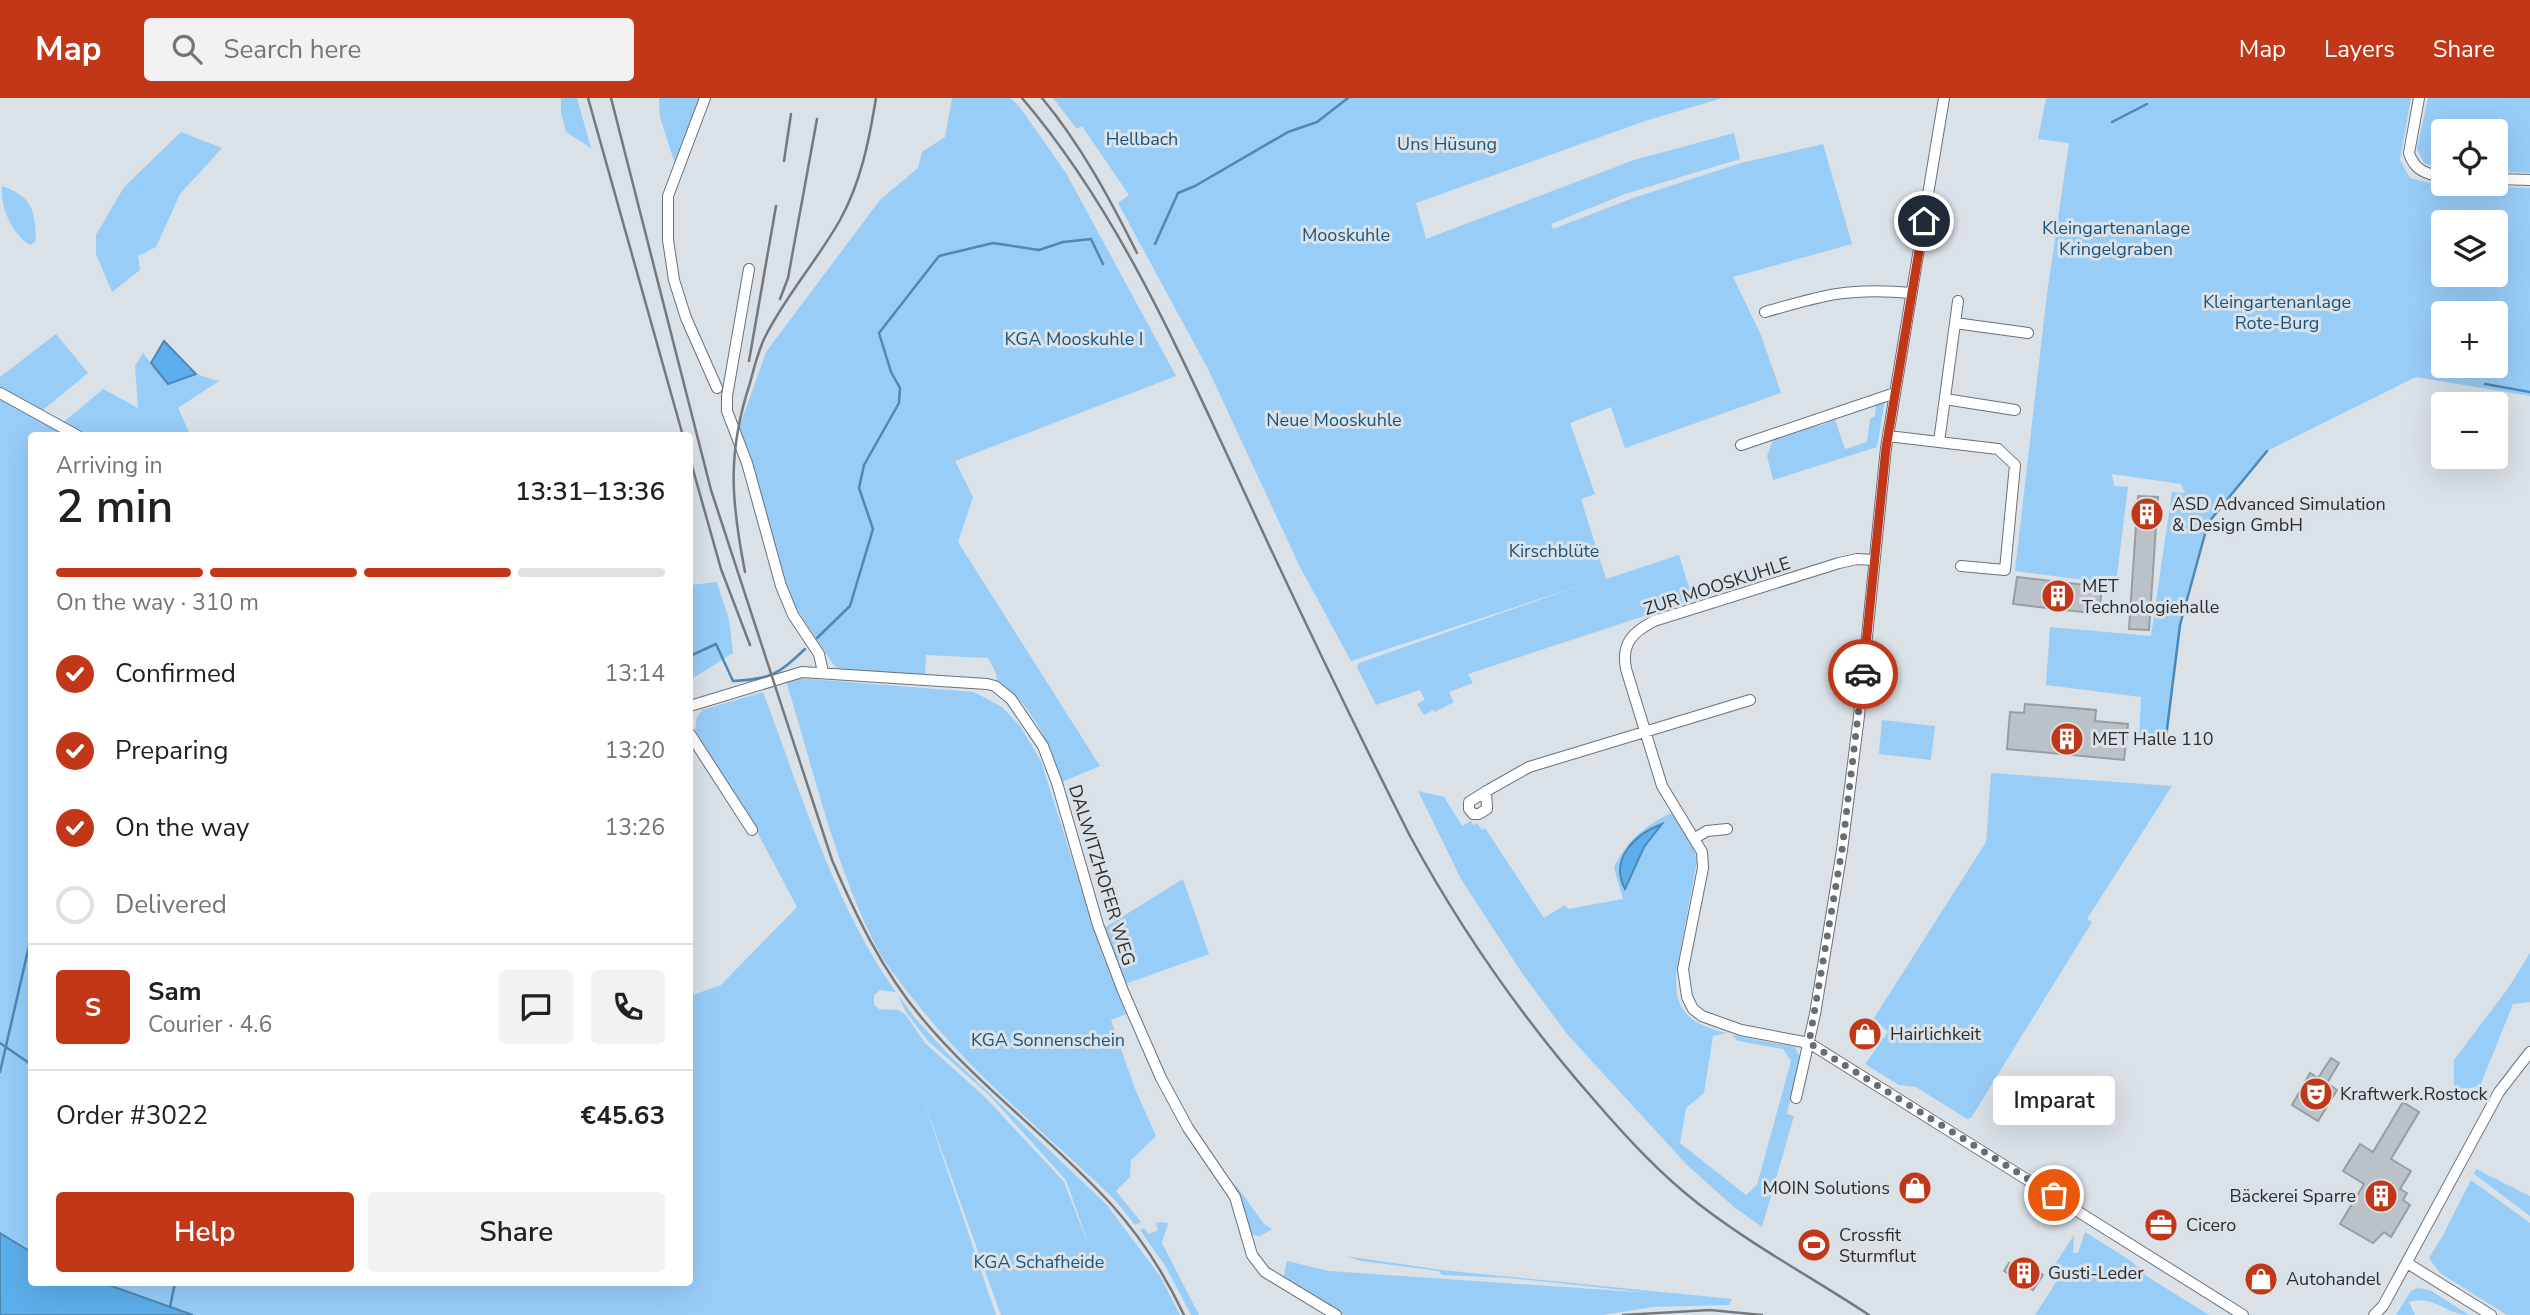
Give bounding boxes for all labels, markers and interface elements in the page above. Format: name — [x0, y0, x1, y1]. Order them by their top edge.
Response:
search box — [144, 18, 634, 81]
text: Map — [35, 27, 102, 72]
icon: search — [168, 30, 206, 68]
text: Search here — [224, 32, 361, 67]
text: Map — [2239, 33, 2286, 65]
text: Layers — [2324, 33, 2395, 65]
text: Share — [2433, 33, 2495, 65]
map controls — [2431, 119, 2508, 469]
button: locate — [2431, 119, 2508, 196]
park label: Hellbach — [1106, 127, 1178, 151]
park label: Uns Hüsung — [1397, 132, 1497, 156]
pin — [1894, 191, 1954, 251]
icon: home — [1905, 202, 1943, 240]
button: layers — [2431, 210, 2508, 287]
park label: Kleingartenanlage Kringelgraben — [2042, 216, 2190, 261]
park label: Mooskuhle — [1302, 223, 1390, 247]
park label: Kleingartenanlage Rote-Burg — [2203, 290, 2351, 335]
button: + — [2431, 301, 2508, 378]
park label: KGA Mooskuhle I — [1005, 327, 1143, 351]
button: − — [2431, 392, 2508, 469]
park label: Neue Mooskuhle — [1266, 408, 1402, 432]
text: Arriving in — [56, 450, 163, 481]
text: 13:31–13:36 — [515, 474, 665, 509]
text: 2 min — [56, 475, 173, 538]
place label: ASD Advanced Simulation & Design GmbH — [2172, 492, 2386, 537]
building icon: ASD Advanced Simulation & Design GmbH — [2128, 495, 2166, 533]
park label: Kirschblüte — [1509, 539, 1599, 563]
street label: ZUR MOOSKUHLE — [1641, 551, 1793, 621]
place label: MET Technologiehalle — [2082, 574, 2219, 619]
building icon: MET Technologiehalle — [2039, 577, 2077, 615]
text: On the way · 310 m — [56, 587, 259, 618]
courier — [1828, 639, 1898, 709]
icon: check — [56, 655, 94, 693]
icon: car — [1844, 655, 1882, 693]
text: Confirmed — [115, 656, 236, 691]
text: 13:14 — [605, 658, 665, 689]
building icon: MET Halle 110 — [2048, 720, 2086, 758]
place label: MET Halle 110 — [2092, 727, 2214, 751]
icon: check — [56, 732, 94, 770]
text: Preparing — [115, 733, 228, 768]
text: 13:20 — [605, 735, 665, 766]
street label: DALWITZHOFER WEG — [1063, 782, 1141, 968]
icon: check — [56, 809, 94, 847]
text: On the way — [115, 810, 249, 845]
text: 13:26 — [605, 812, 665, 843]
text: Delivered — [115, 887, 227, 922]
button: chat — [499, 970, 573, 1044]
button: phone — [591, 970, 665, 1044]
text: Sam — [148, 974, 201, 1009]
text: S — [85, 990, 101, 1025]
text: Courier · 4.6 — [148, 1009, 272, 1040]
shop icon: Hairlichkeit — [1846, 1015, 1884, 1053]
place label: Hairlichkeit — [1890, 1022, 1981, 1046]
park label: KGA Sonnenschein — [971, 1028, 1125, 1052]
theatre icon: Kraftwerk.Rostock — [2297, 1075, 2335, 1113]
callout: Imparat — [1993, 1076, 2115, 1125]
place label: Kraftwerk.Rostock — [2340, 1082, 2488, 1106]
text: Imparat — [2013, 1085, 2095, 1116]
text: Order #3022 — [56, 1098, 208, 1133]
text: €45.63 — [581, 1098, 665, 1133]
pin — [2024, 1165, 2084, 1225]
shop icon: MOIN Solutions — [1896, 1169, 1934, 1207]
place label: MOIN Solutions — [1762, 1176, 1890, 1200]
icon: bag — [2035, 1176, 2073, 1214]
building icon: Bäckerei Sparre — [2362, 1177, 2400, 1215]
place label: Bäckerei Sparre — [2229, 1184, 2356, 1208]
button: Help — [56, 1192, 354, 1272]
button: Share — [368, 1192, 665, 1272]
office icon: Cicero — [2142, 1206, 2180, 1244]
place label: Cicero — [2186, 1213, 2236, 1237]
place label: Crossfit Sturmflut — [1839, 1223, 1917, 1268]
sports icon: Crossfit Sturmflut — [1795, 1226, 1833, 1264]
park label: KGA Schafheide — [974, 1250, 1104, 1274]
building icon: Gusti-Leder — [2005, 1254, 2043, 1292]
shop icon: Autohandel — [2242, 1260, 2280, 1298]
place label: Gusti-Leder — [2048, 1261, 2144, 1285]
place label: Autohandel — [2286, 1267, 2381, 1291]

